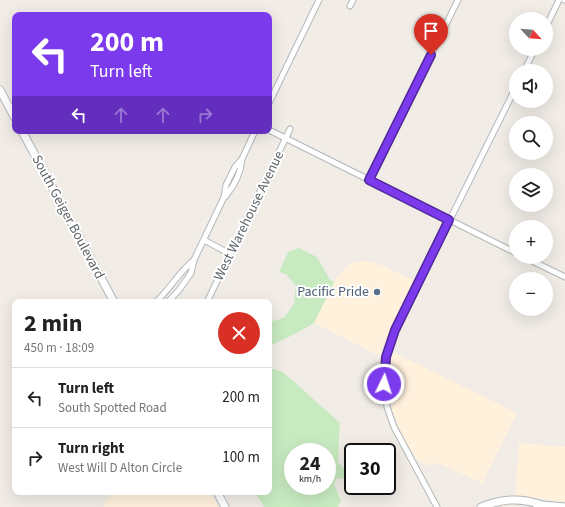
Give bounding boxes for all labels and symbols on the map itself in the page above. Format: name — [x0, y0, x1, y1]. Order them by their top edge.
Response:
north arrow — [509, 12, 553, 56]
pin — [414, 14, 448, 55]
street label: West Warehouse Avenue — [209, 148, 289, 284]
street label: South Geiger Boulevard — [27, 151, 109, 283]
place label: Pacific Pride — [297, 282, 369, 302]
marker: Pacific Pride — [372, 287, 382, 297]
position arrow — [363, 363, 405, 405]
speed limit sign: 30 — [344, 443, 396, 495]

